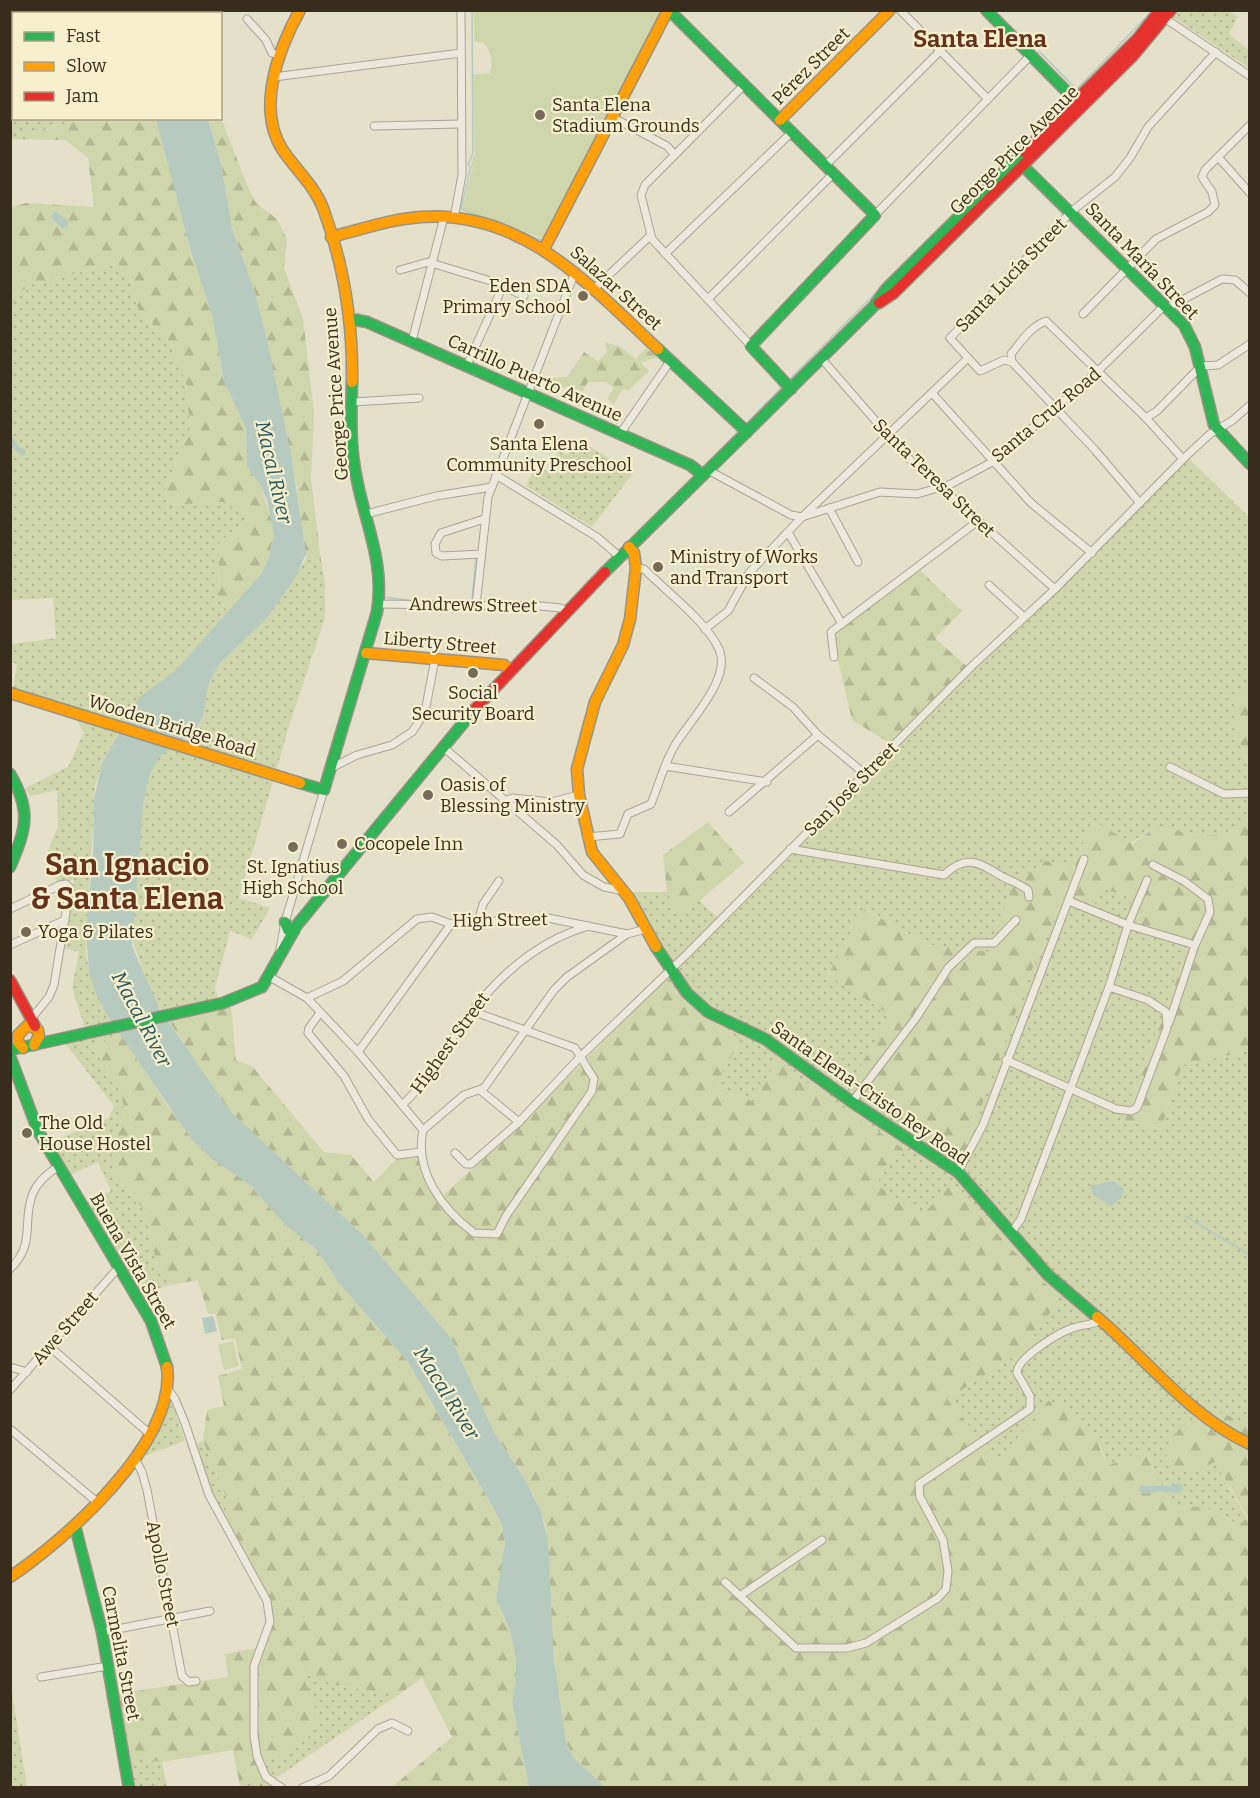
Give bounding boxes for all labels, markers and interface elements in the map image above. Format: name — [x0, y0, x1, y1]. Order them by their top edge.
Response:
legend — [12, 12, 222, 120]
street label: Pérez Street — [768, 22, 855, 109]
text: Fast — [66, 25, 101, 47]
district label: Santa Elena — [913, 25, 1048, 53]
text: Slow — [66, 55, 107, 77]
street label: George Price Avenue — [945, 81, 1083, 219]
text: Jam — [65, 85, 99, 107]
place label: Santa Elena Stadium Grounds — [552, 94, 700, 137]
marker: Santa Elena Stadium Grounds — [533, 108, 547, 122]
street label: Santa María Street — [1081, 198, 1204, 324]
street label: Santa Lucía Street — [951, 213, 1072, 337]
street label: Salazar Street — [566, 241, 667, 335]
place label: Eden SDA Primary School — [442, 275, 571, 318]
marker: Eden SDA Primary School — [576, 289, 590, 303]
street label: George Price Avenue — [319, 307, 353, 481]
street label: Carrillo Puerto Avenue — [444, 329, 626, 427]
street label: Santa Cruz Road — [987, 363, 1105, 467]
street label: Santa Teresa Street — [868, 414, 1000, 542]
marker: Santa Elena Community Preschool — [532, 417, 546, 431]
water label: Macal River — [251, 418, 298, 527]
place label: Santa Elena Community Preschool — [446, 433, 632, 476]
place label: Ministry of Works and Transport — [670, 546, 818, 589]
marker: Ministry of Works and Transport — [651, 560, 665, 574]
street label: Andrews Street — [409, 593, 538, 617]
street label: Liberty Street — [382, 627, 498, 659]
marker: Social Security Board — [466, 666, 480, 680]
place label: Social Security Board — [412, 682, 535, 725]
street label: Wooden Bridge Road — [86, 690, 259, 762]
street label: San José Street — [799, 737, 903, 841]
place label: Oasis of Blessing Ministry — [440, 774, 586, 817]
marker: Oasis of Blessing Ministry — [421, 788, 435, 802]
place label: Cocopele Inn — [354, 833, 464, 855]
marker: Cocopele Inn — [335, 837, 349, 851]
marker: St. Ignatius High School — [286, 840, 300, 854]
district label: San Ignacio & Santa Elena — [30, 847, 224, 917]
place label: St. Ignatius High School — [243, 856, 343, 899]
street label: High Street — [452, 908, 548, 932]
place label: Yoga & Pilates — [38, 921, 153, 943]
marker: Yoga & Pilates — [19, 925, 33, 939]
water label: Macal River — [107, 967, 178, 1072]
street label: Highest Street — [406, 988, 494, 1098]
street label: Santa Elena-Cristo Rey Road — [767, 1016, 973, 1170]
place label: The Old House Hostel — [39, 1112, 151, 1155]
marker: The Old House Hostel — [20, 1126, 34, 1140]
street label: Buena Vista Street — [85, 1189, 181, 1333]
street label: Awe Street — [27, 1286, 103, 1369]
water label: Macal River — [409, 1342, 485, 1445]
street label: Apollo Street — [142, 1519, 184, 1630]
street label: Carmelita Street — [97, 1584, 145, 1723]

